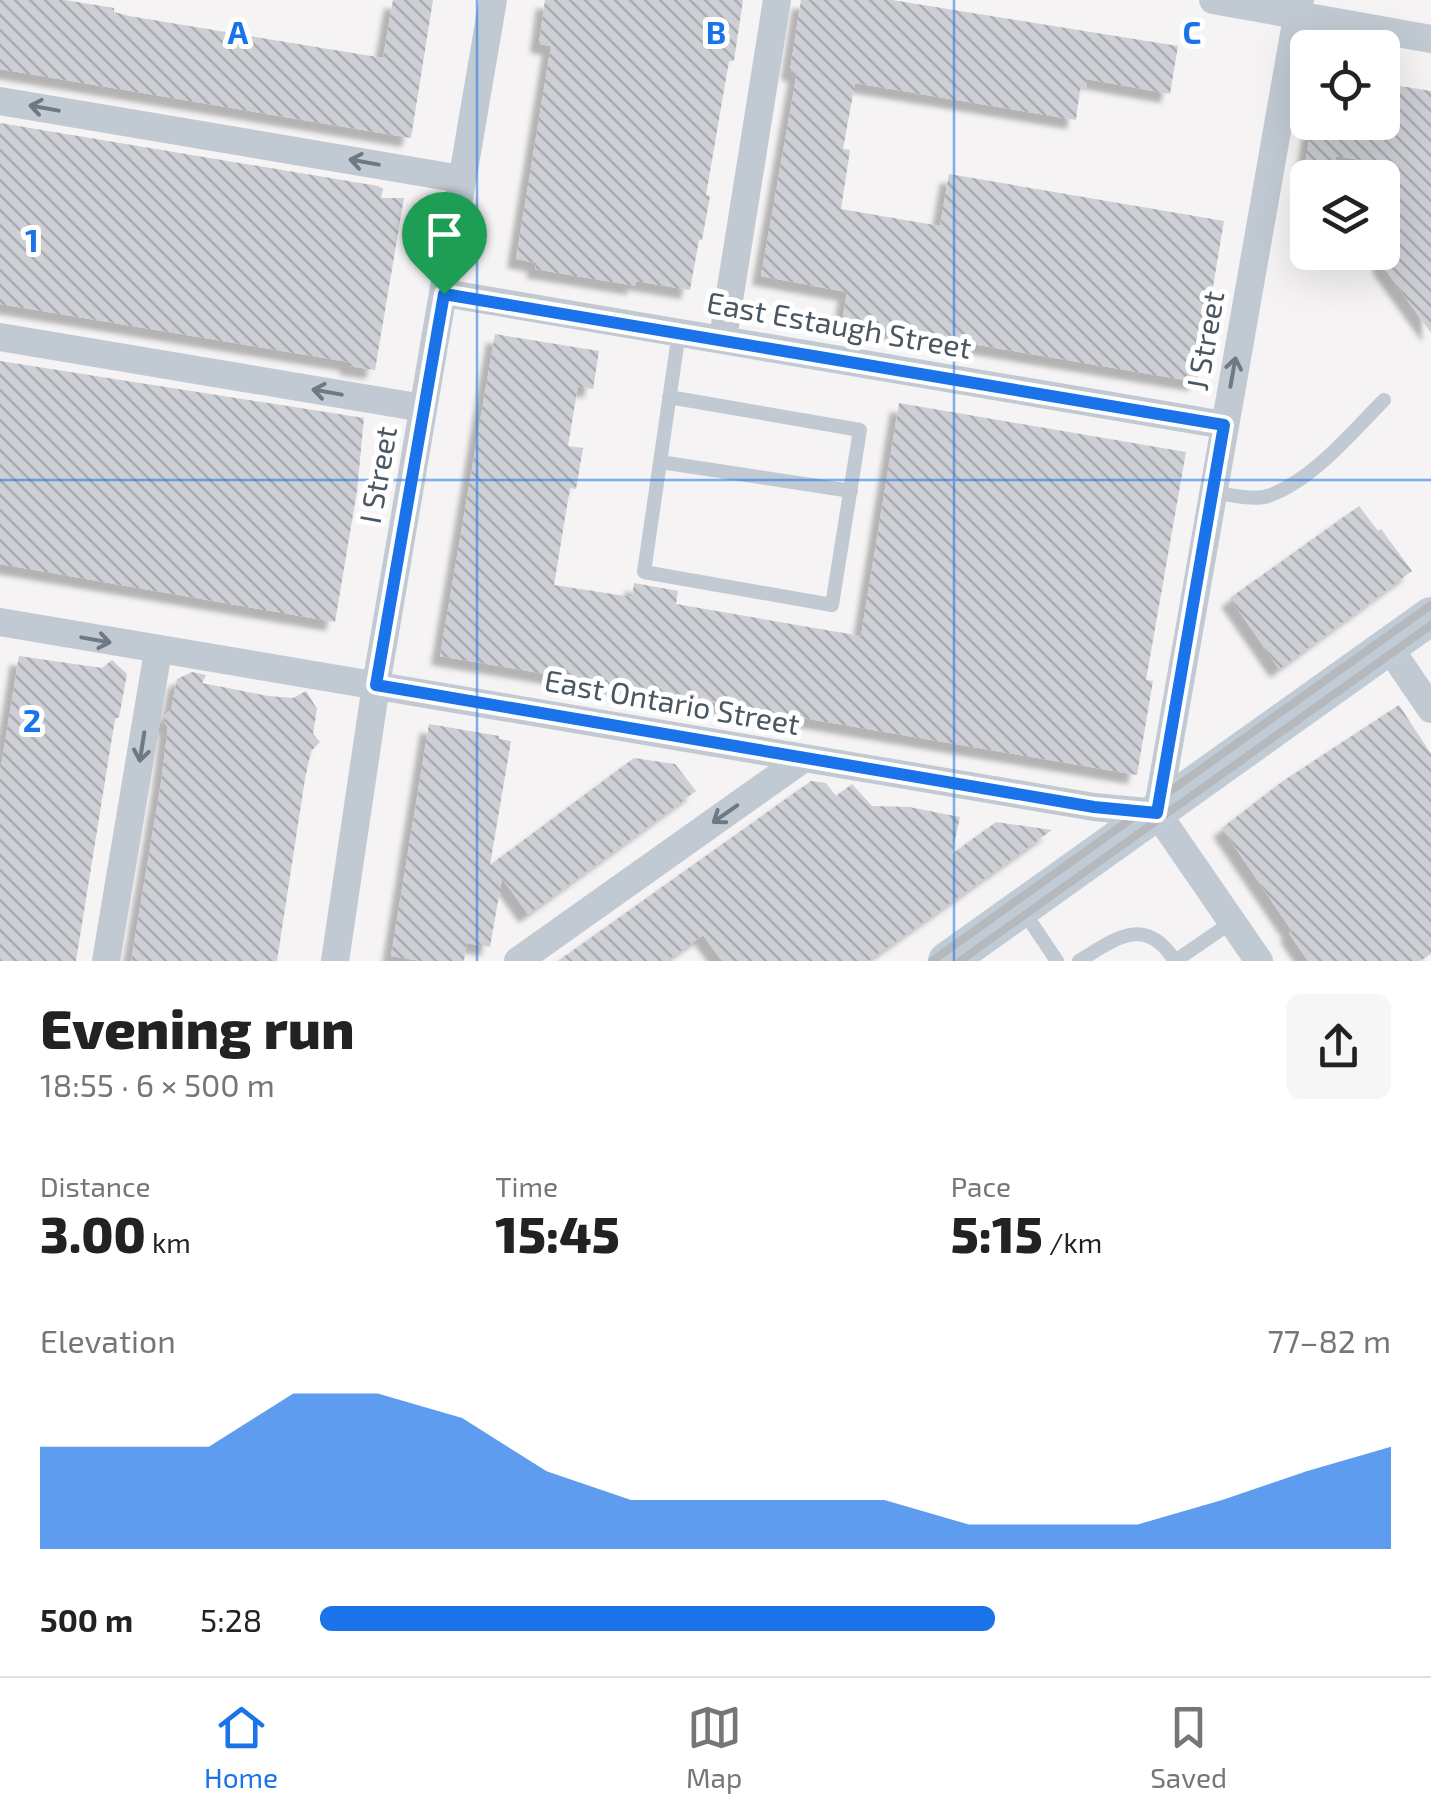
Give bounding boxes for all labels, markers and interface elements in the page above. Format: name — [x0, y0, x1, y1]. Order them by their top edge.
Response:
text: A — [228, 12, 249, 50]
text: B — [706, 12, 726, 50]
text: C — [1183, 12, 1201, 50]
map controls — [1290, 30, 1400, 270]
button: locate — [1290, 30, 1400, 140]
one-way arrow — [28, 98, 61, 117]
one-way arrow — [349, 152, 381, 171]
button: layers — [1290, 160, 1400, 270]
pin — [402, 192, 487, 295]
icon: arrive — [417, 207, 472, 262]
text: 1 — [25, 220, 39, 258]
street label: East Estaugh Street — [704, 283, 974, 365]
street label: J Street — [1178, 288, 1230, 393]
one-way arrow — [1224, 356, 1243, 388]
one-way arrow — [312, 382, 344, 401]
street label: I Street — [351, 423, 403, 526]
one-way arrow — [79, 631, 111, 650]
street label: East Ontario Street — [542, 661, 803, 741]
text: 2 — [23, 700, 41, 738]
one-way arrow — [132, 730, 151, 763]
one-way arrow — [711, 804, 739, 825]
text: Evening run — [40, 994, 355, 1060]
button: share — [1286, 994, 1391, 1099]
text: 18:55 · 6 × 500 m — [40, 1065, 275, 1103]
text: Distance — [40, 1169, 151, 1203]
text: Time — [495, 1169, 558, 1203]
text: Pace — [951, 1169, 1011, 1203]
text: 3.00 — [40, 1203, 146, 1263]
text: 15:45 — [495, 1203, 620, 1263]
text: 5:15 — [951, 1203, 1043, 1263]
text: km — [146, 1225, 191, 1259]
text: /km — [1043, 1225, 1102, 1259]
text: Elevation — [40, 1321, 176, 1359]
text: 77–82 m — [1267, 1321, 1391, 1359]
text: 500 m — [40, 1600, 133, 1638]
text: 5:28 — [200, 1600, 262, 1638]
tab: Home — [204, 1700, 278, 1794]
tab: Map — [686, 1700, 742, 1794]
tab: Saved — [1150, 1700, 1227, 1794]

